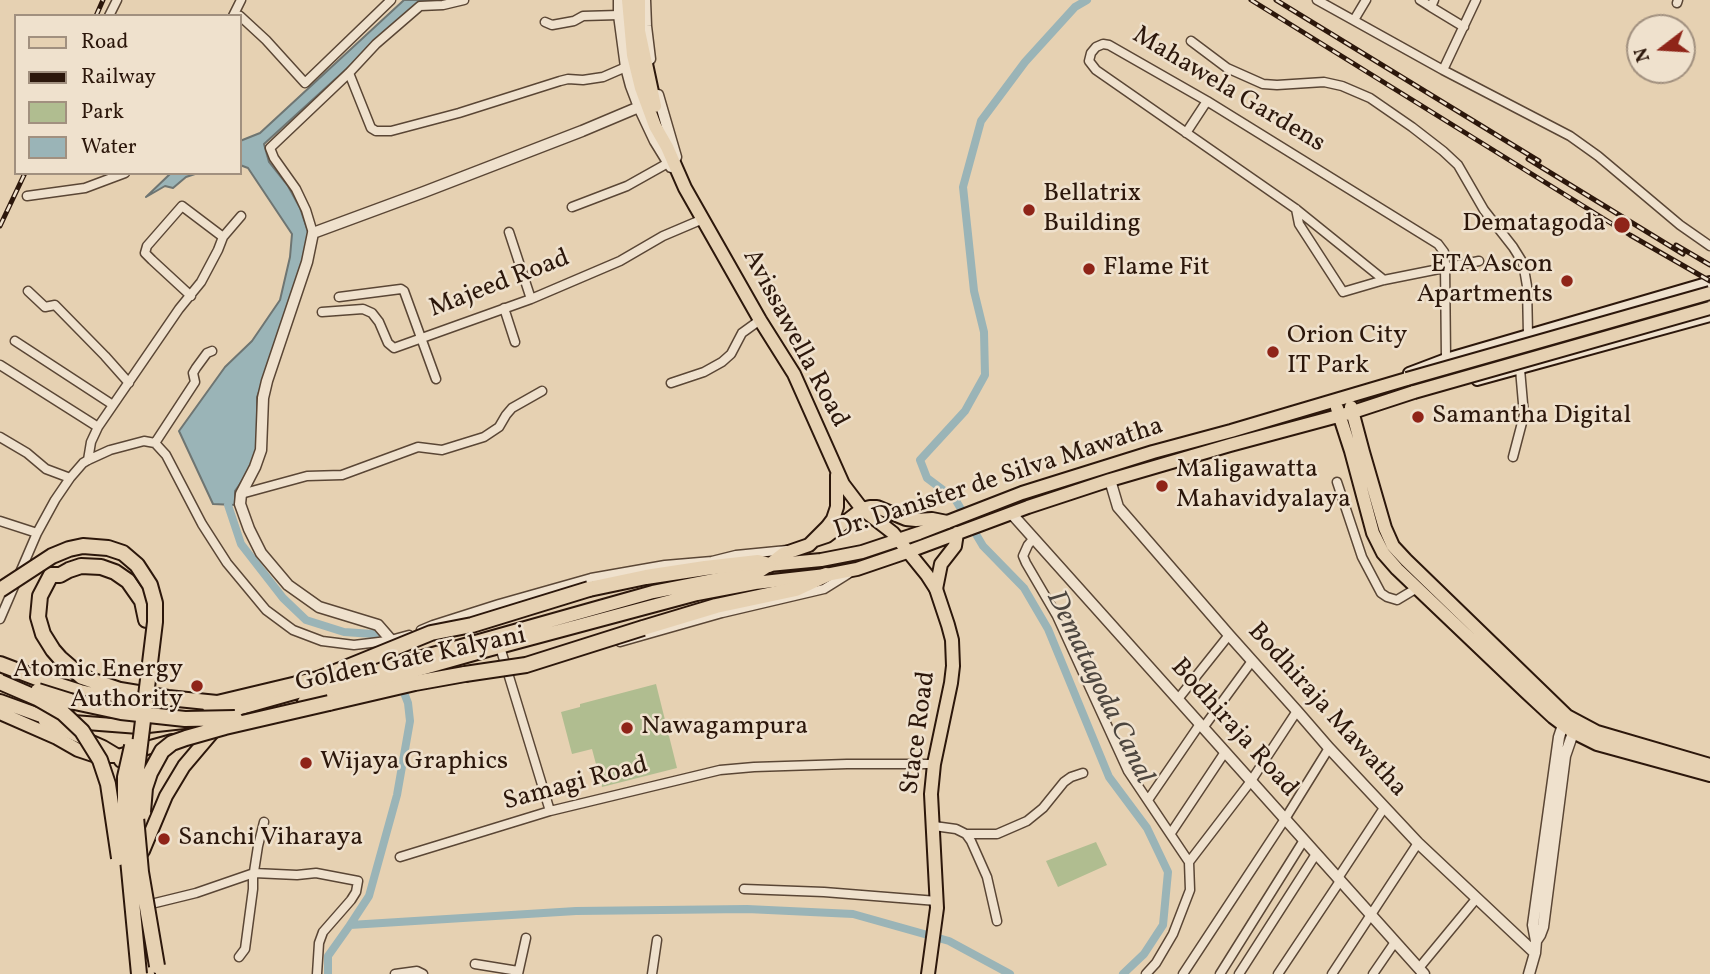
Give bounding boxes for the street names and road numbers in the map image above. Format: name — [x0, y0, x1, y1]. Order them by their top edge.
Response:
street label: Mahawela Gardens — [1126, 21, 1330, 161]
street label: Majeed Road — [425, 244, 575, 326]
street label: Avissawella Road — [734, 245, 854, 433]
street label: Dr. Danister de Silva Mawatha — [830, 412, 1168, 548]
street label: Bodhiraja Mawatha — [1239, 617, 1413, 805]
street label: Golden Gate Kalyani — [293, 621, 529, 701]
street label: Bodhiraja Road — [1162, 653, 1304, 805]
street label: Stace Road — [896, 669, 944, 797]
street label: Samagi Road — [500, 751, 652, 819]

